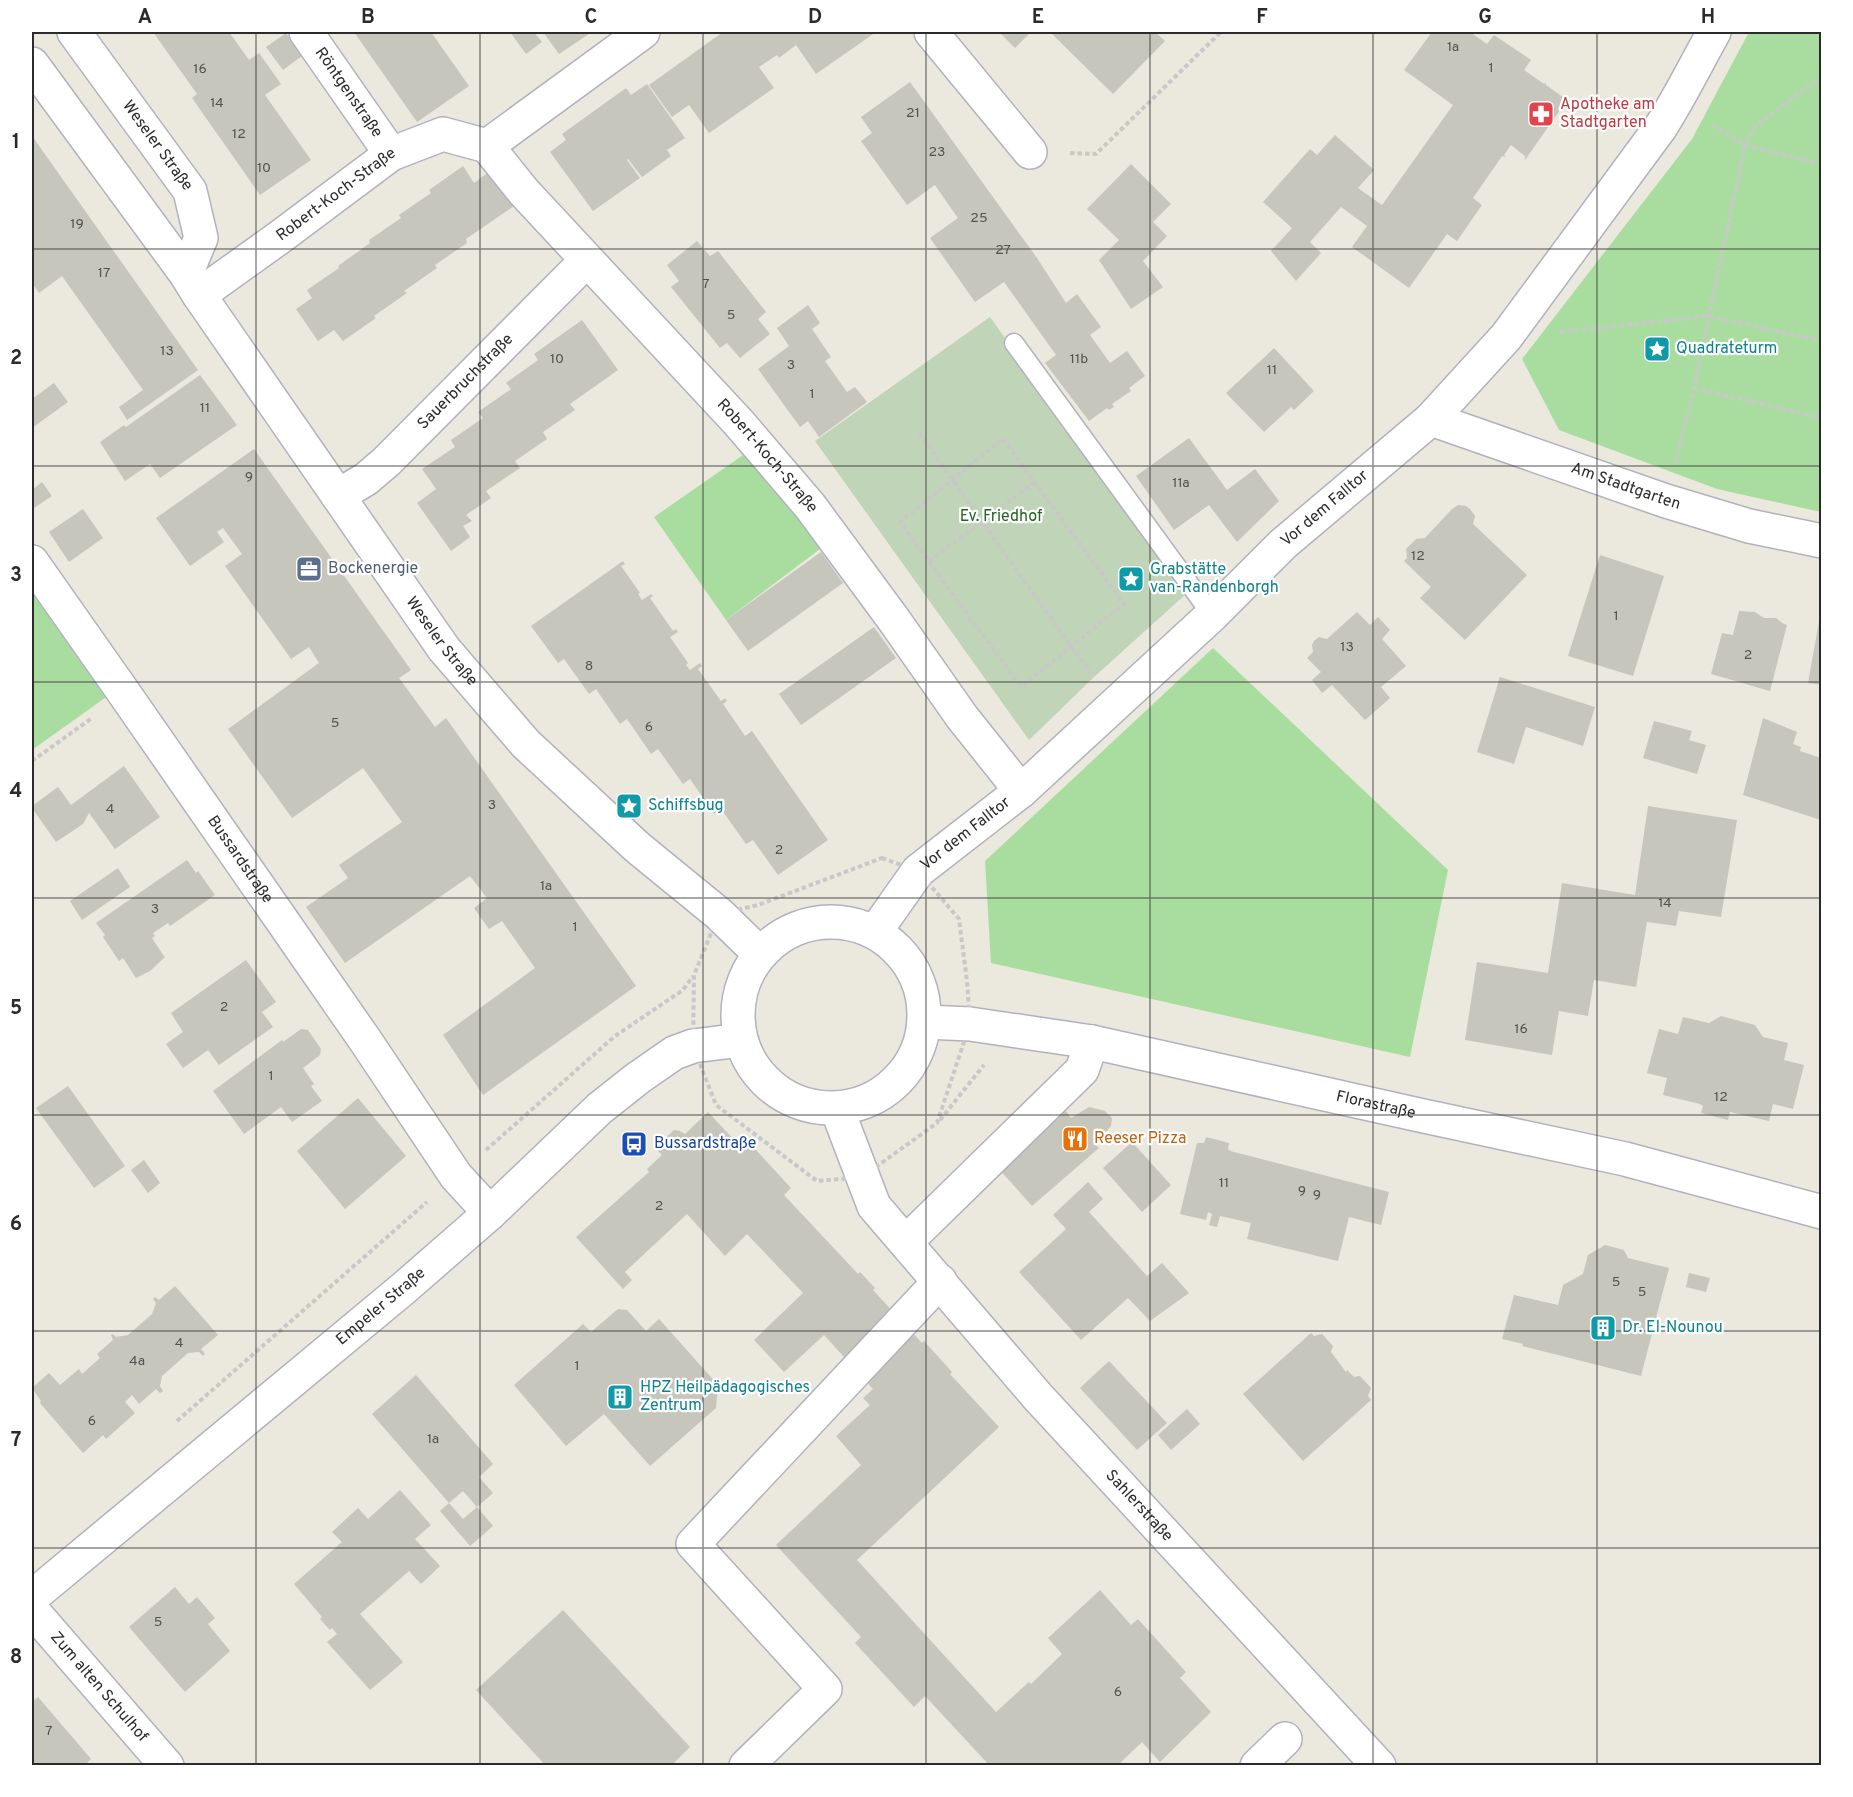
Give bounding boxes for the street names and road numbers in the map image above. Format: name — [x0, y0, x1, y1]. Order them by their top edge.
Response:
street label: Röntgenstraße — [310, 44, 387, 142]
street label: Weseler Straße — [117, 97, 197, 195]
street label: Robert-Koch-Straße — [273, 144, 400, 246]
street label: Sauerbruchstraße — [414, 330, 518, 434]
street label: Robert-Koch-Straße — [712, 395, 822, 517]
street label: Am Stadtgarten — [1568, 458, 1683, 515]
street label: Vor dem Falltor — [1277, 466, 1373, 551]
street label: Weseler Straße — [401, 593, 482, 690]
street label: Vor dem Falltor — [917, 793, 1015, 875]
street label: Bussardstraße — [202, 812, 277, 907]
street label: Florastraße — [1334, 1087, 1417, 1124]
street label: Empeler Straße — [332, 1263, 430, 1350]
street label: Sahlerstraße — [1101, 1466, 1177, 1546]
street label: Zum alten Schulhof — [45, 1628, 152, 1747]

